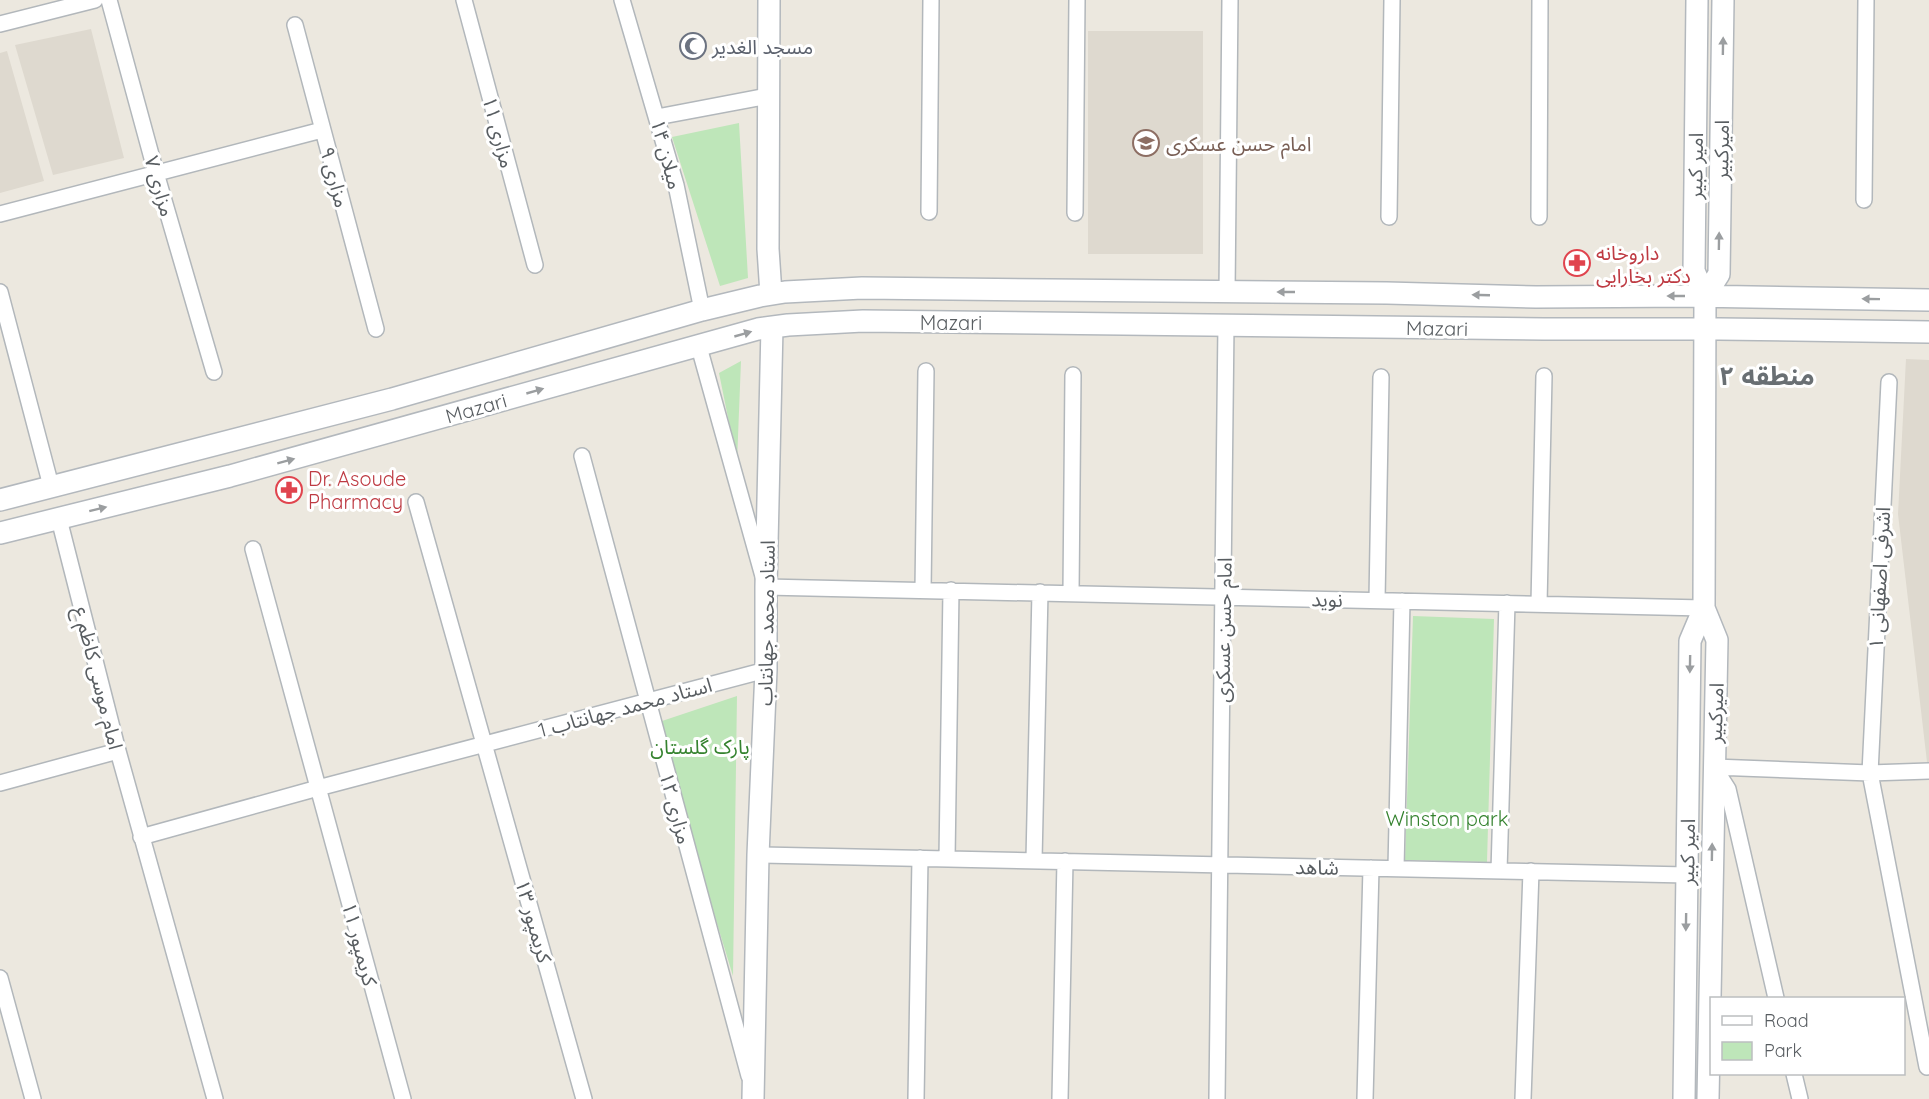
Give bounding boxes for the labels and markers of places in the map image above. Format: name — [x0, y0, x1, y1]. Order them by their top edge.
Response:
mosque icon: مسجد الغدیر — [678, 31, 708, 61]
place label: مسجد الغدیر — [711, 34, 813, 59]
school or university icon: امام حسن عسکری — [1131, 128, 1161, 158]
place label: امام حسن عسکری — [1166, 131, 1311, 159]
place label: داروخانه دکتر بخارایی — [1596, 240, 1691, 288]
pharmacy icon: داروخانه دکتر بخارایی — [1562, 248, 1592, 278]
place label: Dr. Asoude Pharmacy — [308, 466, 406, 514]
pharmacy icon: Dr. Asoude Pharmacy — [274, 475, 304, 505]

